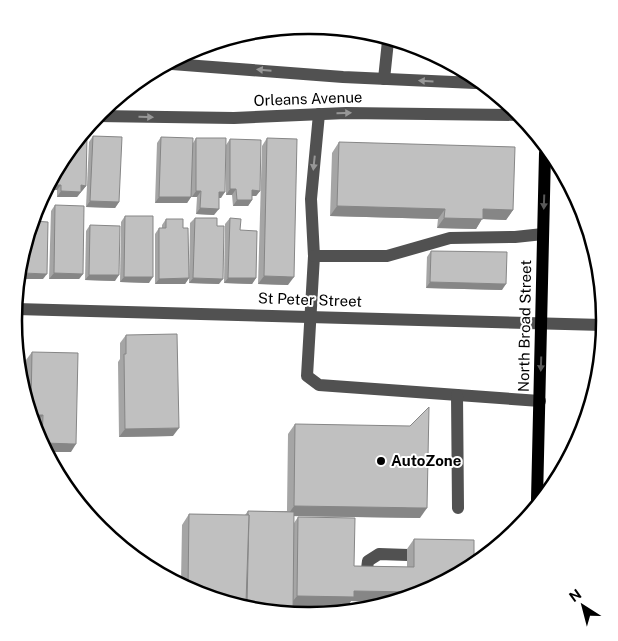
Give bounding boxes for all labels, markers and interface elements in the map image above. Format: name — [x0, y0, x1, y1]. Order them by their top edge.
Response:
one-way arrow — [256, 66, 272, 74]
one-way arrow — [418, 76, 434, 84]
street label: Orleans Avenue — [253, 88, 363, 109]
one-way arrow — [336, 109, 352, 117]
one-way arrow — [138, 114, 154, 122]
one-way arrow — [310, 155, 318, 171]
one-way arrow — [540, 194, 548, 210]
street label: North Broad Street — [515, 260, 534, 392]
street label: St Peter Street — [258, 289, 363, 310]
one-way arrow — [537, 357, 545, 373]
place label: AutoZone — [391, 452, 461, 469]
marker: AutoZone — [375, 455, 387, 467]
north arrow — [558, 581, 608, 631]
text: N — [566, 586, 584, 605]

